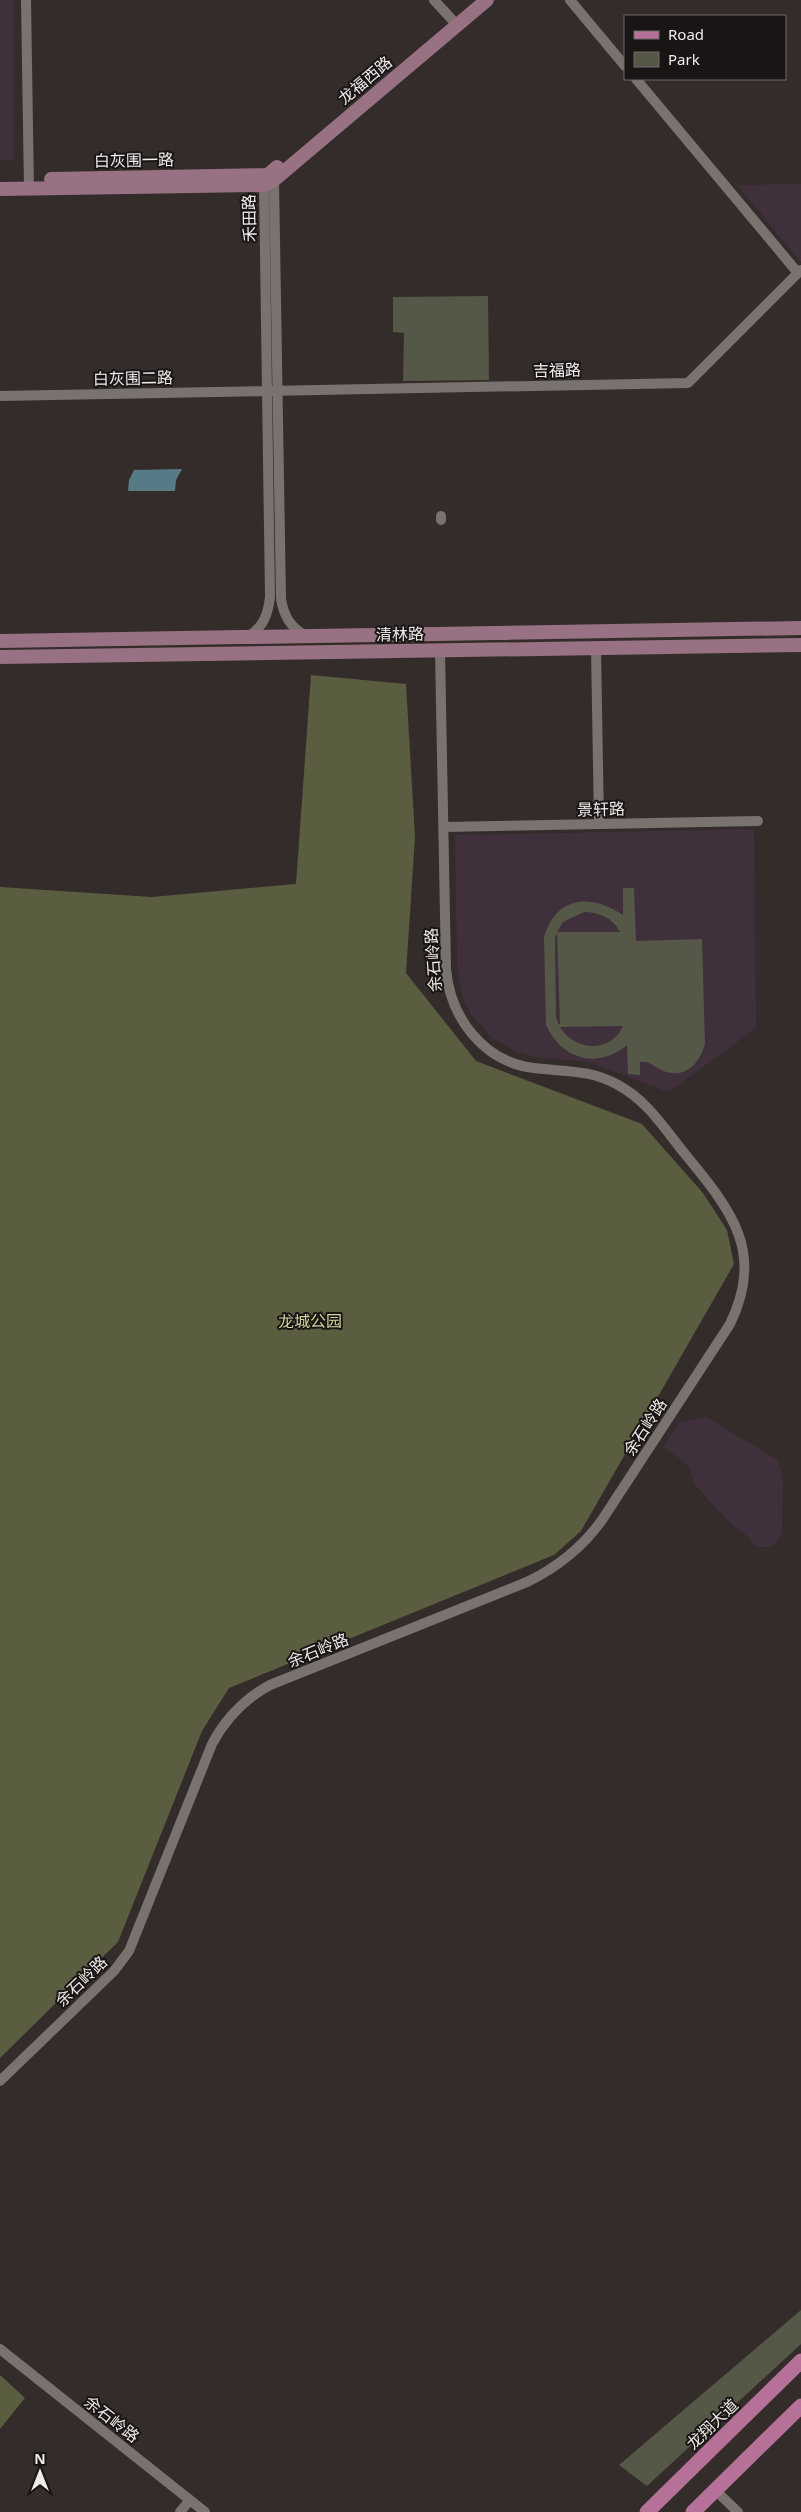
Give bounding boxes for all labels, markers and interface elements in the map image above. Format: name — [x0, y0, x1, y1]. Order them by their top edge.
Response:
legend — [624, 15, 786, 80]
text: Road — [668, 24, 704, 44]
text: Park — [668, 49, 700, 69]
street label: 龙福西路 — [333, 51, 397, 109]
street label: 白灰围一路 — [94, 148, 174, 172]
street label: 禾田路 — [238, 194, 260, 242]
street label: 吉福路 — [533, 359, 581, 381]
street label: 白灰围二路 — [93, 366, 173, 390]
street label: 清林路 — [376, 623, 424, 645]
street label: 景轩路 — [577, 798, 625, 820]
street label: 余石岭路 — [420, 927, 446, 993]
park label: 龙城公园 — [278, 1310, 342, 1332]
street label: 余石岭路 — [618, 1394, 672, 1460]
street label: 余石岭路 — [284, 1628, 352, 1672]
street label: 余石岭路 — [50, 1951, 112, 2011]
street label: 余石岭路 — [80, 2391, 144, 2447]
street label: 龙翔大道 — [681, 2394, 743, 2454]
north arrow — [15, 2447, 65, 2497]
text: N — [34, 2449, 46, 2468]

